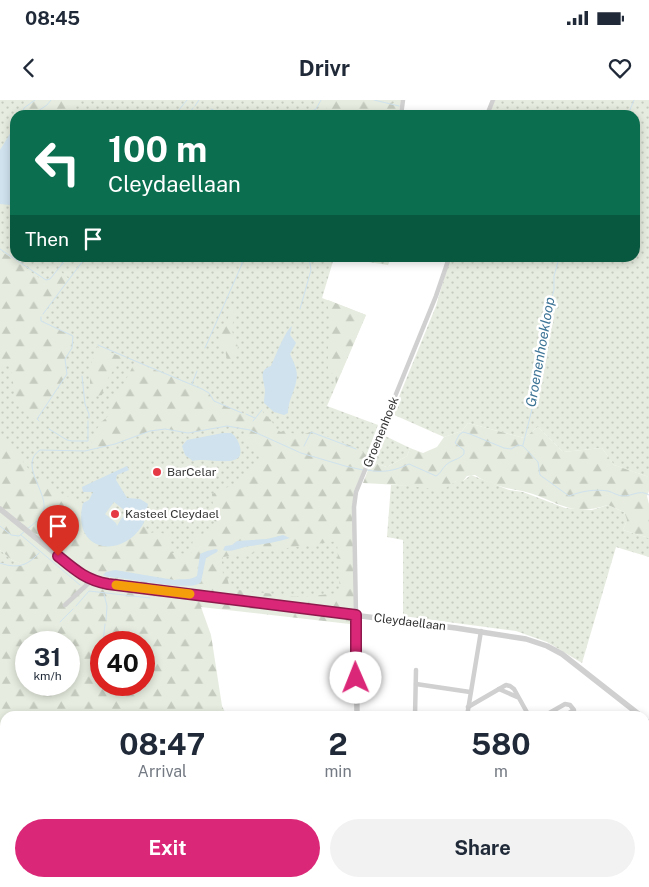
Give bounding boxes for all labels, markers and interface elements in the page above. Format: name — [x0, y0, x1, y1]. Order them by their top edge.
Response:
text: 08:45 — [25, 7, 80, 29]
icon: back — [15, 54, 43, 82]
icon: heart — [606, 54, 634, 82]
text: Drivr — [299, 55, 350, 81]
text: 100 m — [108, 129, 207, 170]
icon: left — [25, 130, 90, 195]
text: Cleydaellaan — [108, 171, 241, 197]
icon: arrive — [79, 225, 107, 253]
text: Then — [25, 228, 69, 250]
water label: Groenenhoekloop — [522, 296, 558, 408]
street label: Groenenhoek — [360, 394, 402, 469]
place label: BarCelar — [167, 465, 217, 479]
marker: BarCelar — [151, 466, 163, 478]
pin — [37, 505, 79, 556]
place label: Kasteel Cleydael — [125, 507, 219, 521]
marker: Kasteel Cleydael — [109, 508, 121, 520]
icon: arrive — [44, 512, 72, 540]
street label: Cleydaellaan — [373, 611, 447, 633]
speed limit sign: 40 — [90, 631, 155, 696]
text: 31 — [34, 642, 61, 672]
position arrow — [329, 651, 381, 703]
text: km/h — [33, 669, 62, 683]
text: 08:47 — [119, 726, 205, 762]
text: 2 — [329, 726, 348, 762]
text: 580 — [471, 726, 531, 762]
text: Arrival — [138, 762, 187, 781]
text: min — [325, 762, 352, 781]
text: m — [494, 762, 508, 781]
button: Exit — [15, 819, 320, 877]
button: Share — [330, 819, 635, 877]

